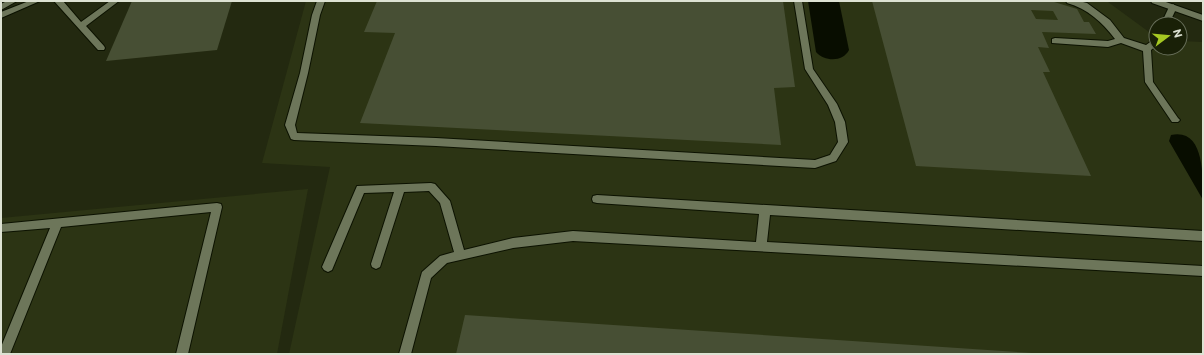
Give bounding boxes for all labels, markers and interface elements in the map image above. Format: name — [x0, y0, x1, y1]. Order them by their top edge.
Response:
north arrow — [1148, 16, 1188, 56]
text: N — [1171, 27, 1185, 39]

